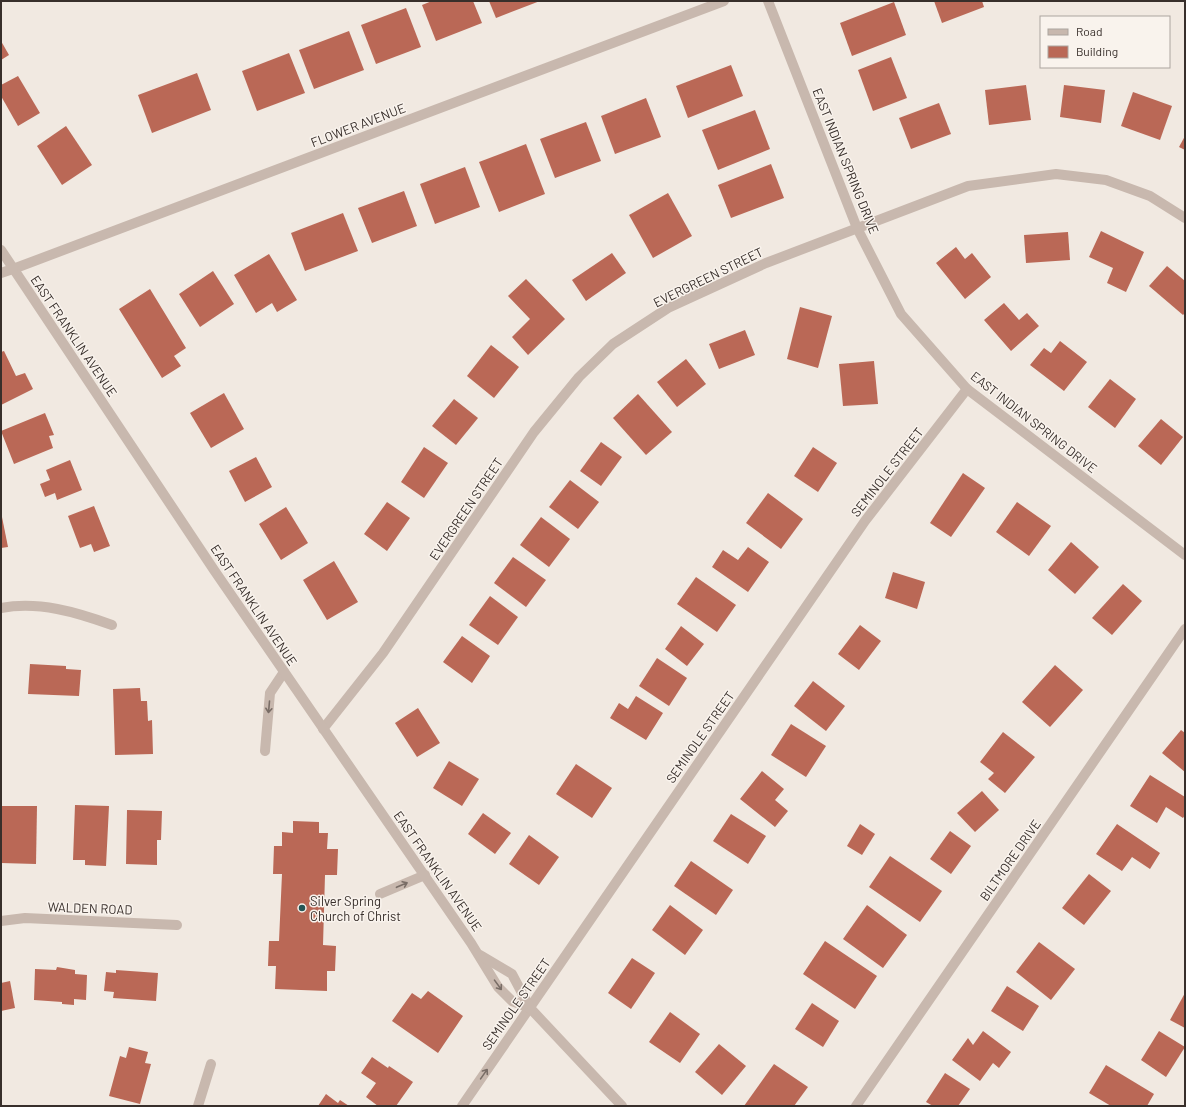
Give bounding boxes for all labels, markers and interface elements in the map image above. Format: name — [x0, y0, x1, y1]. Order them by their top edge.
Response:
legend — [1040, 16, 1170, 68]
text: Road — [1076, 24, 1103, 38]
text: Building — [1076, 44, 1118, 58]
street label: EAST INDIAN SPRING DRIVE — [809, 86, 883, 236]
street label: FLOWER AVENUE — [308, 100, 408, 150]
street label: EVERGREEN STREET — [650, 243, 766, 311]
street label: EAST FRANKLIN AVENUE — [27, 272, 121, 400]
street label: EAST INDIAN SPRING DRIVE — [968, 368, 1100, 476]
street label: SEMINOLE STREET — [847, 424, 927, 520]
street label: EVERGREEN STREET — [426, 455, 506, 563]
street label: EAST FRANKLIN AVENUE — [207, 541, 301, 669]
street label: SEMINOLE STREET — [662, 688, 738, 786]
one-way arrow — [265, 700, 273, 713]
street label: EAST FRANKLIN AVENUE — [390, 808, 486, 934]
street label: BILTMORE DRIVE — [976, 816, 1044, 904]
one-way arrow — [396, 880, 408, 888]
place label: Silver Spring Church of Christ — [310, 893, 401, 924]
street label: WALDEN ROAD — [47, 899, 133, 917]
marker: Silver Spring Church of Christ — [297, 903, 307, 913]
street label: SEMINOLE STREET — [478, 955, 554, 1053]
one-way arrow — [494, 980, 502, 991]
one-way arrow — [480, 1069, 488, 1080]

